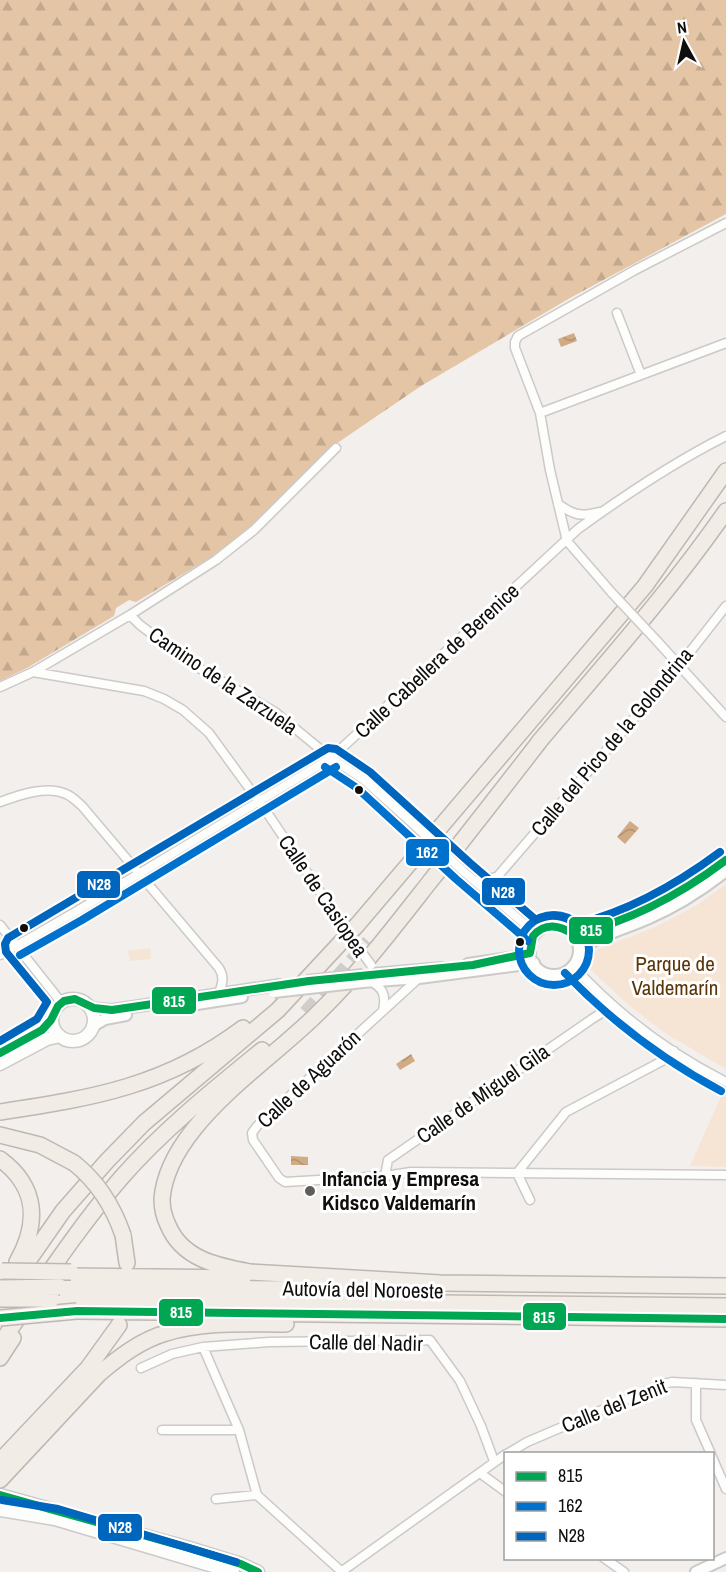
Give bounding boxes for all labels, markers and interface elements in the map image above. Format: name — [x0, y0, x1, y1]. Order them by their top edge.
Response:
north arrow — [654, 12, 714, 72]
text: N — [676, 16, 688, 39]
street label: Calle Cabellera de Berenice — [348, 577, 525, 745]
street label: Camino de la Zarzuela — [143, 620, 304, 742]
street label: Calle del Pico de la Golondrina — [524, 641, 700, 842]
unlabelled marker — [353, 784, 365, 796]
street label: Calle de Casiopea — [272, 829, 375, 963]
line badge: 162 — [405, 838, 450, 867]
text: 162 — [416, 841, 438, 863]
line badge: N28 — [76, 870, 121, 899]
text: N28 — [87, 873, 111, 895]
line badge: N28 — [481, 877, 526, 906]
text: N28 — [491, 881, 515, 903]
line badge: 815 — [568, 916, 614, 945]
text: 815 — [580, 919, 602, 941]
unlabelled marker — [18, 922, 30, 934]
unlabelled marker — [514, 936, 526, 948]
park label: Parque de Valdemarín — [632, 949, 718, 1002]
line badge: 815 — [151, 986, 197, 1015]
text: 815 — [163, 990, 185, 1012]
street label: Calle de Aguarón — [250, 1023, 367, 1134]
street label: Calle de Miguel Gila — [410, 1037, 555, 1150]
place label: Infancia y Empresa Kidsco Valdemarín — [322, 1164, 479, 1217]
marker: Infancia y Empresa Kidsco Valdemarín — [303, 1184, 317, 1198]
street label: Autovía del Noroeste — [281, 1274, 444, 1305]
line badge: 815 — [158, 1298, 204, 1327]
text: 815 — [170, 1301, 192, 1323]
line badge: 815 — [522, 1302, 567, 1331]
text: 815 — [533, 1306, 555, 1328]
street label: Calle del Nadir — [309, 1327, 423, 1358]
street label: Calle del Zenit — [557, 1371, 671, 1440]
legend — [504, 1452, 714, 1560]
text: 815 — [558, 1463, 583, 1488]
text: 162 — [558, 1493, 583, 1518]
line badge: N28 — [97, 1513, 143, 1542]
text: N28 — [108, 1516, 132, 1538]
text: N28 — [558, 1523, 585, 1548]

